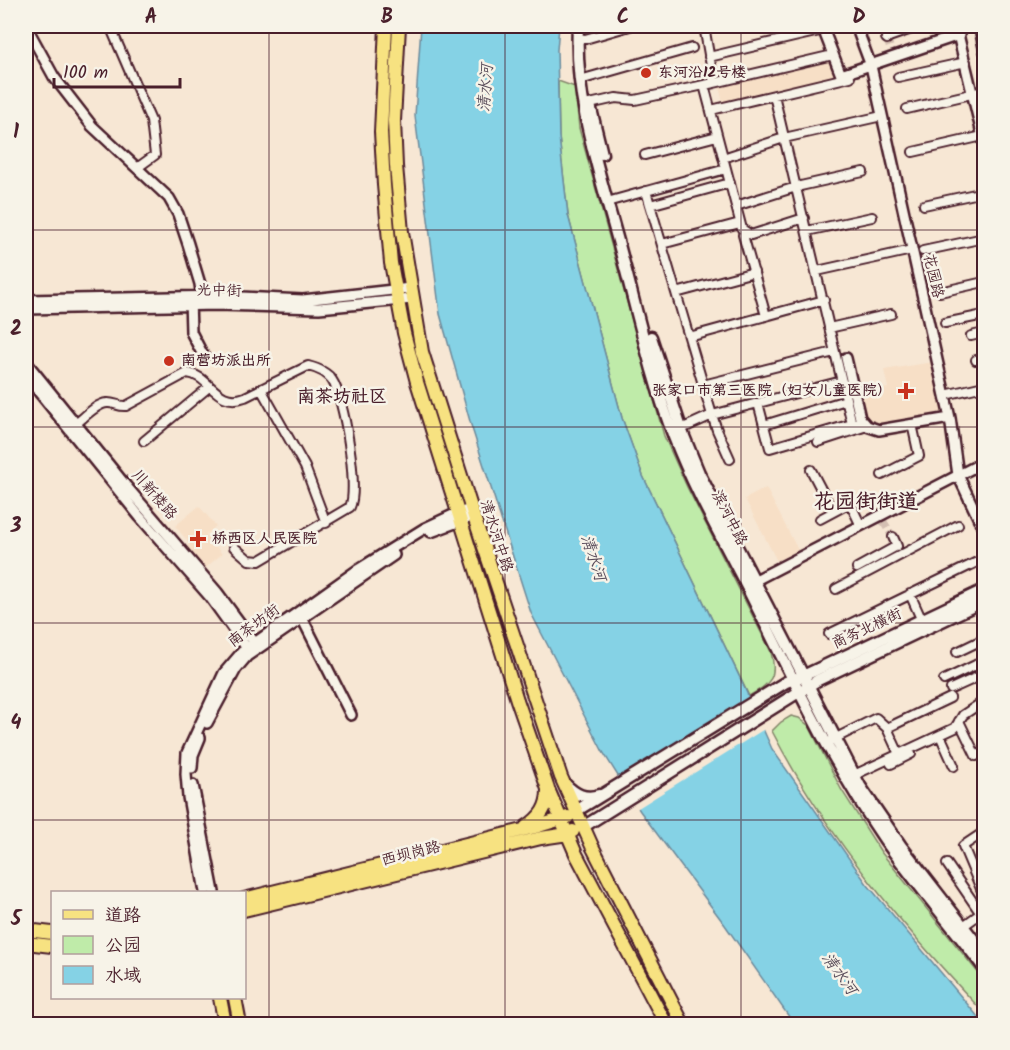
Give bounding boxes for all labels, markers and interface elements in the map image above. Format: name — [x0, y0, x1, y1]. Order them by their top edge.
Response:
text: A — [145, 2, 157, 34]
text: B — [381, 2, 393, 34]
text: C — [617, 2, 629, 34]
text: D — [852, 2, 866, 34]
scale bar — [54, 51, 180, 89]
text: 100 m — [63, 59, 108, 88]
water label: 清水河 — [472, 60, 500, 113]
place label: 东河沿12号楼 — [658, 61, 746, 85]
marker: 东河沿12号楼 — [639, 66, 653, 80]
text: 1 — [13, 117, 19, 149]
street label: 花园路 — [916, 251, 950, 301]
street label: 光中街 — [196, 279, 242, 303]
text: 2 — [10, 314, 22, 346]
place label: 南营坊派出所 — [181, 349, 271, 373]
marker: 南营坊派出所 — [162, 354, 176, 368]
place label: 张家口市第三医院（妇女儿童医院） — [652, 379, 892, 403]
marker: 张家口市第三医院（妇女儿童医院） — [897, 382, 915, 400]
district label: 南茶坊社区 — [297, 383, 387, 412]
street label: 川新楼路 — [125, 464, 183, 526]
street label: 滨河中路 — [705, 486, 753, 550]
district label: 花园街街道 — [814, 486, 919, 519]
street label: 清水河中路 — [473, 497, 519, 575]
text: 3 — [10, 511, 22, 543]
place label: 桥西区人民医院 — [212, 527, 317, 551]
marker: 桥西区人民医院 — [189, 530, 207, 548]
water label: 清水河 — [573, 531, 614, 588]
street label: 南茶坊街 — [223, 598, 285, 654]
street label: 商务北横街 — [828, 602, 906, 656]
text: 4 — [11, 708, 22, 740]
street label: 西坝岗路 — [379, 835, 443, 873]
legend — [51, 891, 246, 999]
text: 道路 — [105, 902, 141, 931]
text: 5 — [10, 904, 23, 936]
text: 公园 — [105, 932, 141, 961]
water label: 清水河 — [815, 947, 865, 1003]
text: 水域 — [105, 962, 141, 991]

